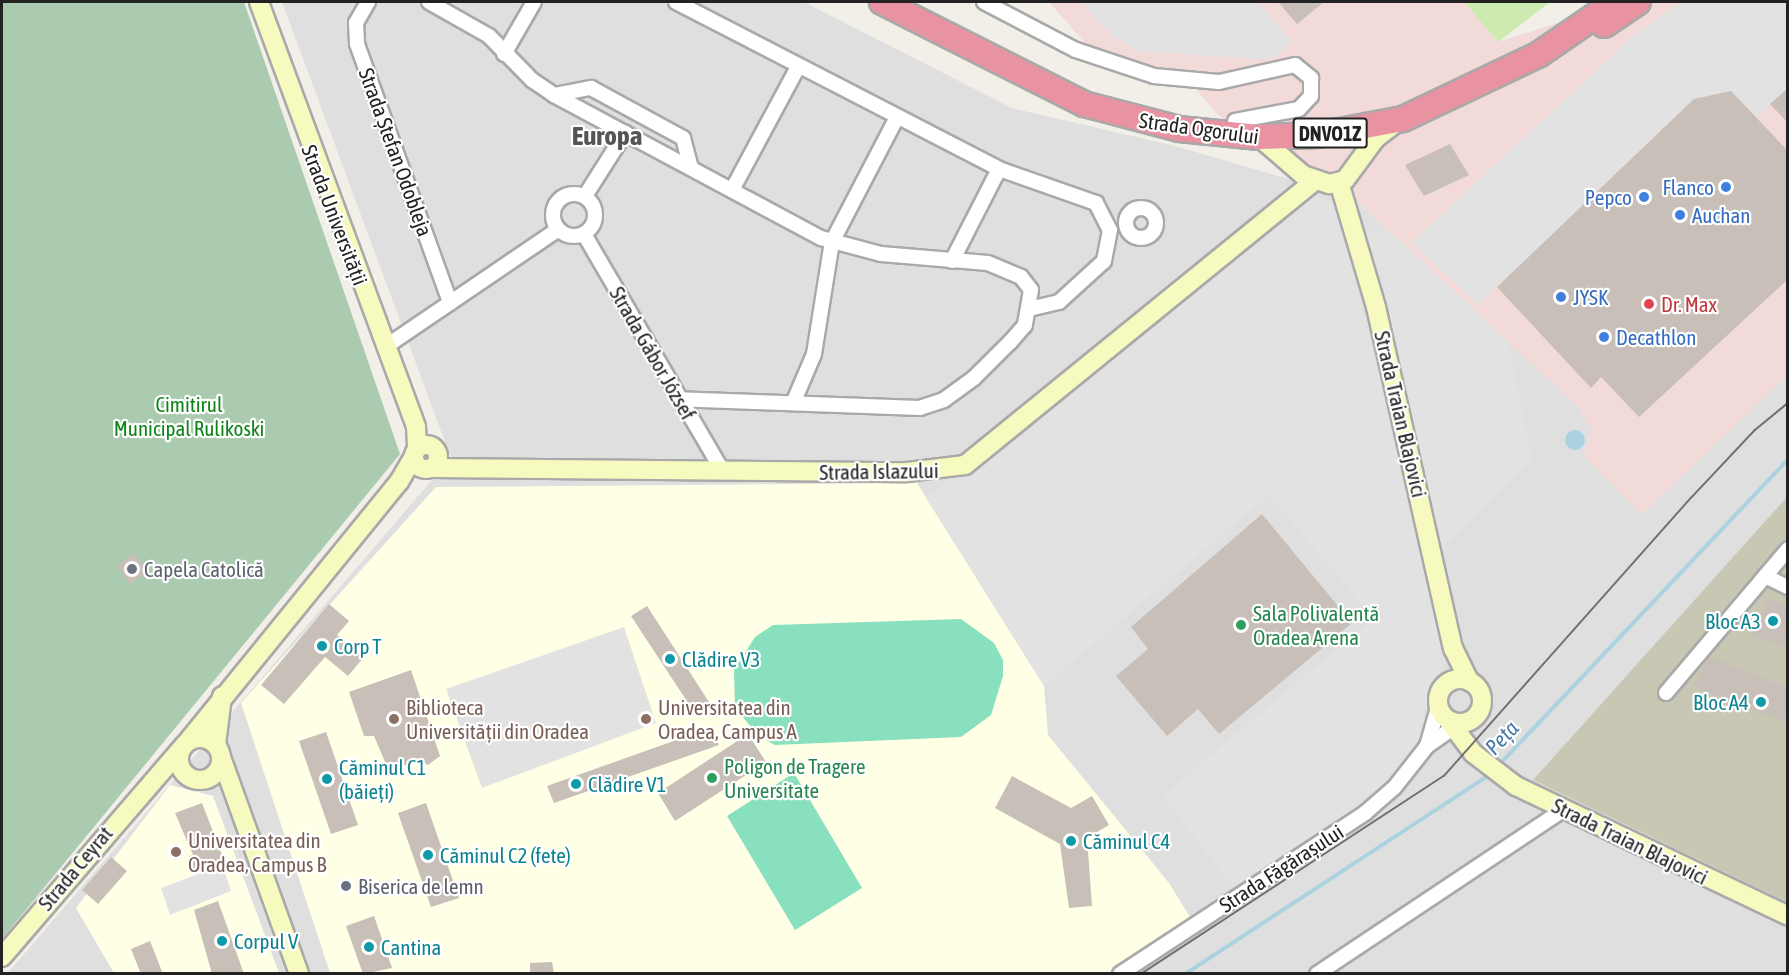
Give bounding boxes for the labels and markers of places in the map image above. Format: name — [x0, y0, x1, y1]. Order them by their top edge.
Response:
place label: Flanco — [1662, 174, 1714, 200]
marker: Flanco — [1719, 180, 1733, 194]
place label: Pepco — [1585, 184, 1632, 210]
marker: Pepco — [1637, 190, 1651, 204]
place label: Auchan — [1692, 202, 1750, 228]
marker: Auchan — [1673, 208, 1687, 222]
place label: JYSK — [1573, 284, 1608, 310]
marker: JYSK — [1554, 290, 1568, 304]
place label: Dr. Max — [1661, 291, 1717, 317]
marker: Dr. Max — [1642, 297, 1656, 311]
place label: Decathlon — [1616, 324, 1696, 350]
marker: Decathlon — [1597, 330, 1611, 344]
place label: Capela Catolică — [144, 556, 264, 582]
marker: Capela Catolică — [125, 562, 139, 576]
place label: Sala Polivalentă Oradea Arena — [1253, 600, 1379, 650]
place label: Bloc A3 — [1705, 608, 1761, 634]
marker: Bloc A3 — [1766, 614, 1780, 628]
marker: Sala Polivalentă Oradea Arena — [1234, 618, 1248, 632]
place label: Corp T — [334, 633, 382, 659]
marker: Corp T — [315, 639, 329, 653]
place label: Clădire V3 — [682, 646, 760, 672]
marker: Clădire V3 — [663, 652, 677, 666]
place label: Bloc A4 — [1693, 689, 1749, 715]
place label: Biblioteca Universității din Oradea — [406, 694, 589, 744]
place label: Universitatea din Oradea, Campus A — [658, 694, 797, 744]
marker: Bloc A4 — [1754, 695, 1768, 709]
marker: Biblioteca Universității din Oradea — [387, 712, 401, 726]
marker: Universitatea din Oradea, Campus A — [639, 712, 653, 726]
place label: Poligon de Tragere Universitate — [724, 753, 866, 803]
place label: Căminul C1 (băieți) — [339, 754, 426, 804]
place label: Clădire V1 — [588, 771, 666, 797]
marker: Poligon de Tragere Universitate — [705, 771, 719, 785]
marker: Căminul C1 (băieți) — [320, 772, 334, 786]
marker: Clădire V1 — [569, 777, 583, 791]
place label: Universitatea din Oradea, Campus B — [188, 827, 326, 877]
place label: Căminul C4 — [1083, 828, 1170, 854]
marker: Căminul C4 — [1064, 834, 1078, 848]
place label: Căminul C2 (fete) — [440, 842, 571, 868]
marker: Universitatea din Oradea, Campus B — [169, 845, 183, 859]
marker: Căminul C2 (fete) — [421, 848, 435, 862]
place label: Biserica de lemn — [358, 873, 484, 899]
marker: Biserica de lemn — [339, 879, 353, 893]
place label: Corpul V — [234, 928, 298, 954]
marker: Corpul V — [215, 934, 229, 948]
place label: Cantina — [381, 934, 441, 960]
marker: Cantina — [362, 940, 376, 954]

